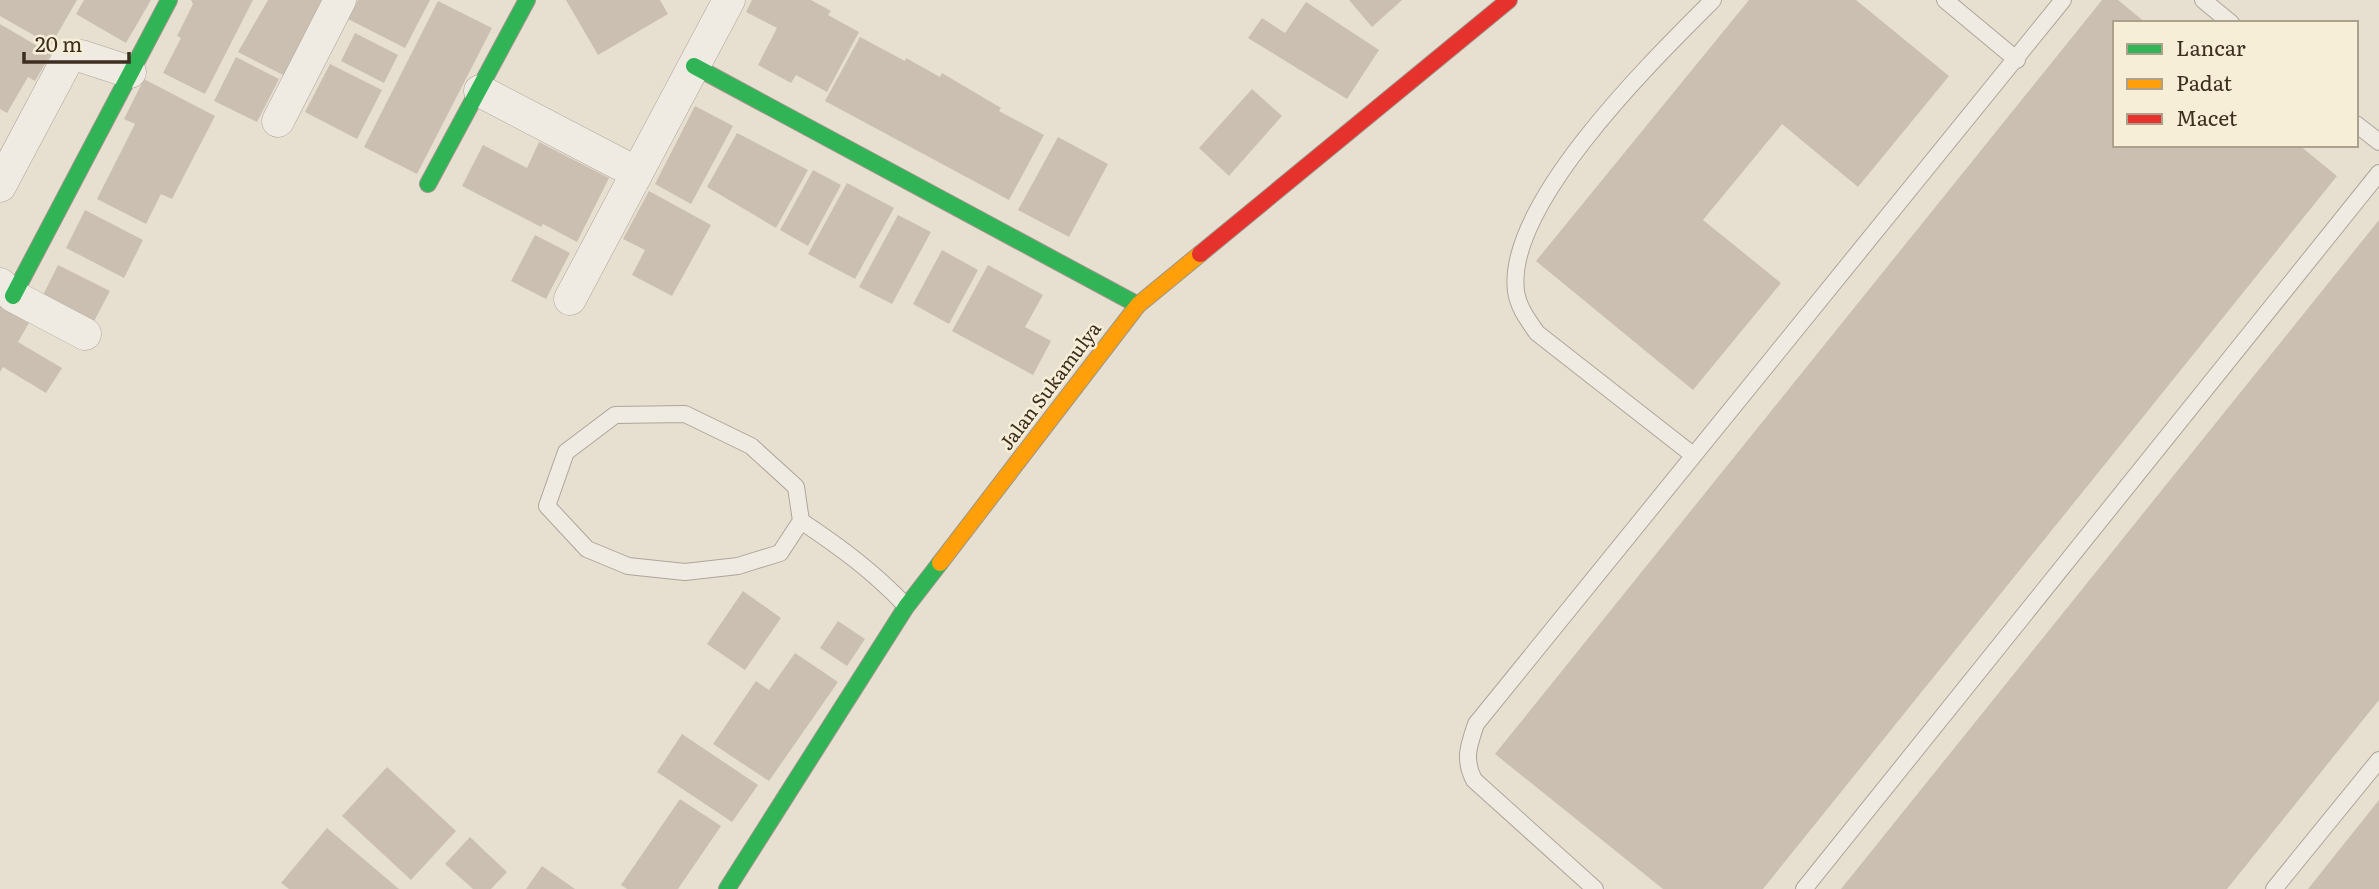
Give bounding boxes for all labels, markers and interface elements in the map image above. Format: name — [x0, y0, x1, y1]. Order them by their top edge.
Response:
scale bar — [24, 21, 130, 65]
legend — [2113, 21, 2358, 147]
text: 20 m — [35, 27, 82, 58]
text: Lancar — [2176, 31, 2246, 62]
text: Padat — [2176, 66, 2232, 97]
text: Macet — [2176, 101, 2238, 132]
street label: Jalan Sukamulya — [992, 315, 1107, 455]

